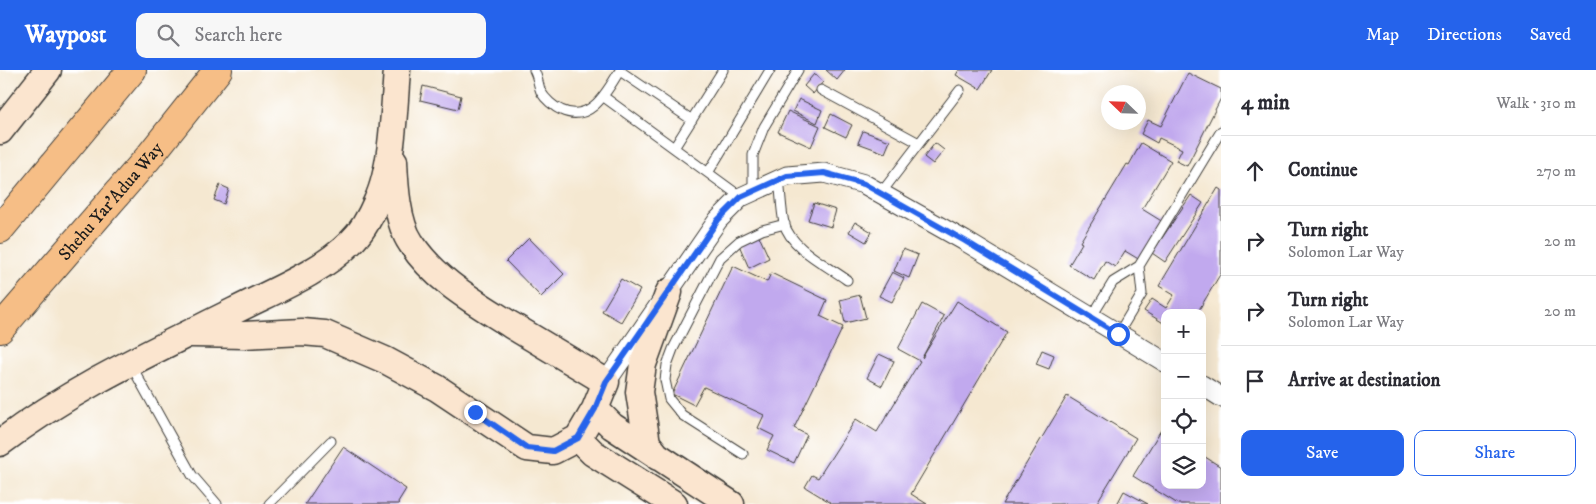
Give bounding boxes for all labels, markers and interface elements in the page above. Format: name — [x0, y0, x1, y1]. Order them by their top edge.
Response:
search box — [136, 13, 486, 58]
text: Waypost — [25, 20, 106, 50]
icon: search — [154, 21, 182, 49]
text: Search here — [194, 24, 282, 47]
text: Map — [1366, 24, 1399, 46]
text: Directions — [1427, 24, 1502, 46]
text: Saved — [1530, 24, 1571, 46]
north arrow — [1101, 85, 1146, 130]
text: 4 min — [1241, 90, 1290, 116]
text: Walk · 310 m — [1496, 93, 1576, 113]
street label: Shehu Yar'Adua Way — [54, 138, 168, 265]
icon: ahead — [1241, 157, 1269, 185]
text: Continue — [1288, 159, 1358, 182]
text: 270 m — [1536, 161, 1576, 181]
text: Turn right — [1288, 219, 1368, 242]
icon: right — [1241, 227, 1269, 255]
text: 20 m — [1544, 231, 1576, 251]
text: Solomon Lar Way — [1288, 242, 1404, 262]
text: Turn right — [1288, 289, 1368, 312]
icon: right — [1241, 297, 1269, 325]
text: 20 m — [1544, 301, 1576, 321]
map controls — [1161, 309, 1206, 489]
button: + — [1161, 309, 1206, 354]
text: Solomon Lar Way — [1288, 312, 1404, 332]
route start — [1107, 323, 1130, 346]
button: − — [1161, 354, 1206, 399]
icon: arrive — [1241, 367, 1269, 395]
text: Arrive at destination — [1288, 369, 1440, 392]
button: locate — [1161, 399, 1206, 444]
route end — [464, 401, 487, 424]
button: Save — [1241, 430, 1404, 476]
button: Share — [1414, 430, 1576, 476]
button: layers — [1161, 444, 1206, 489]

